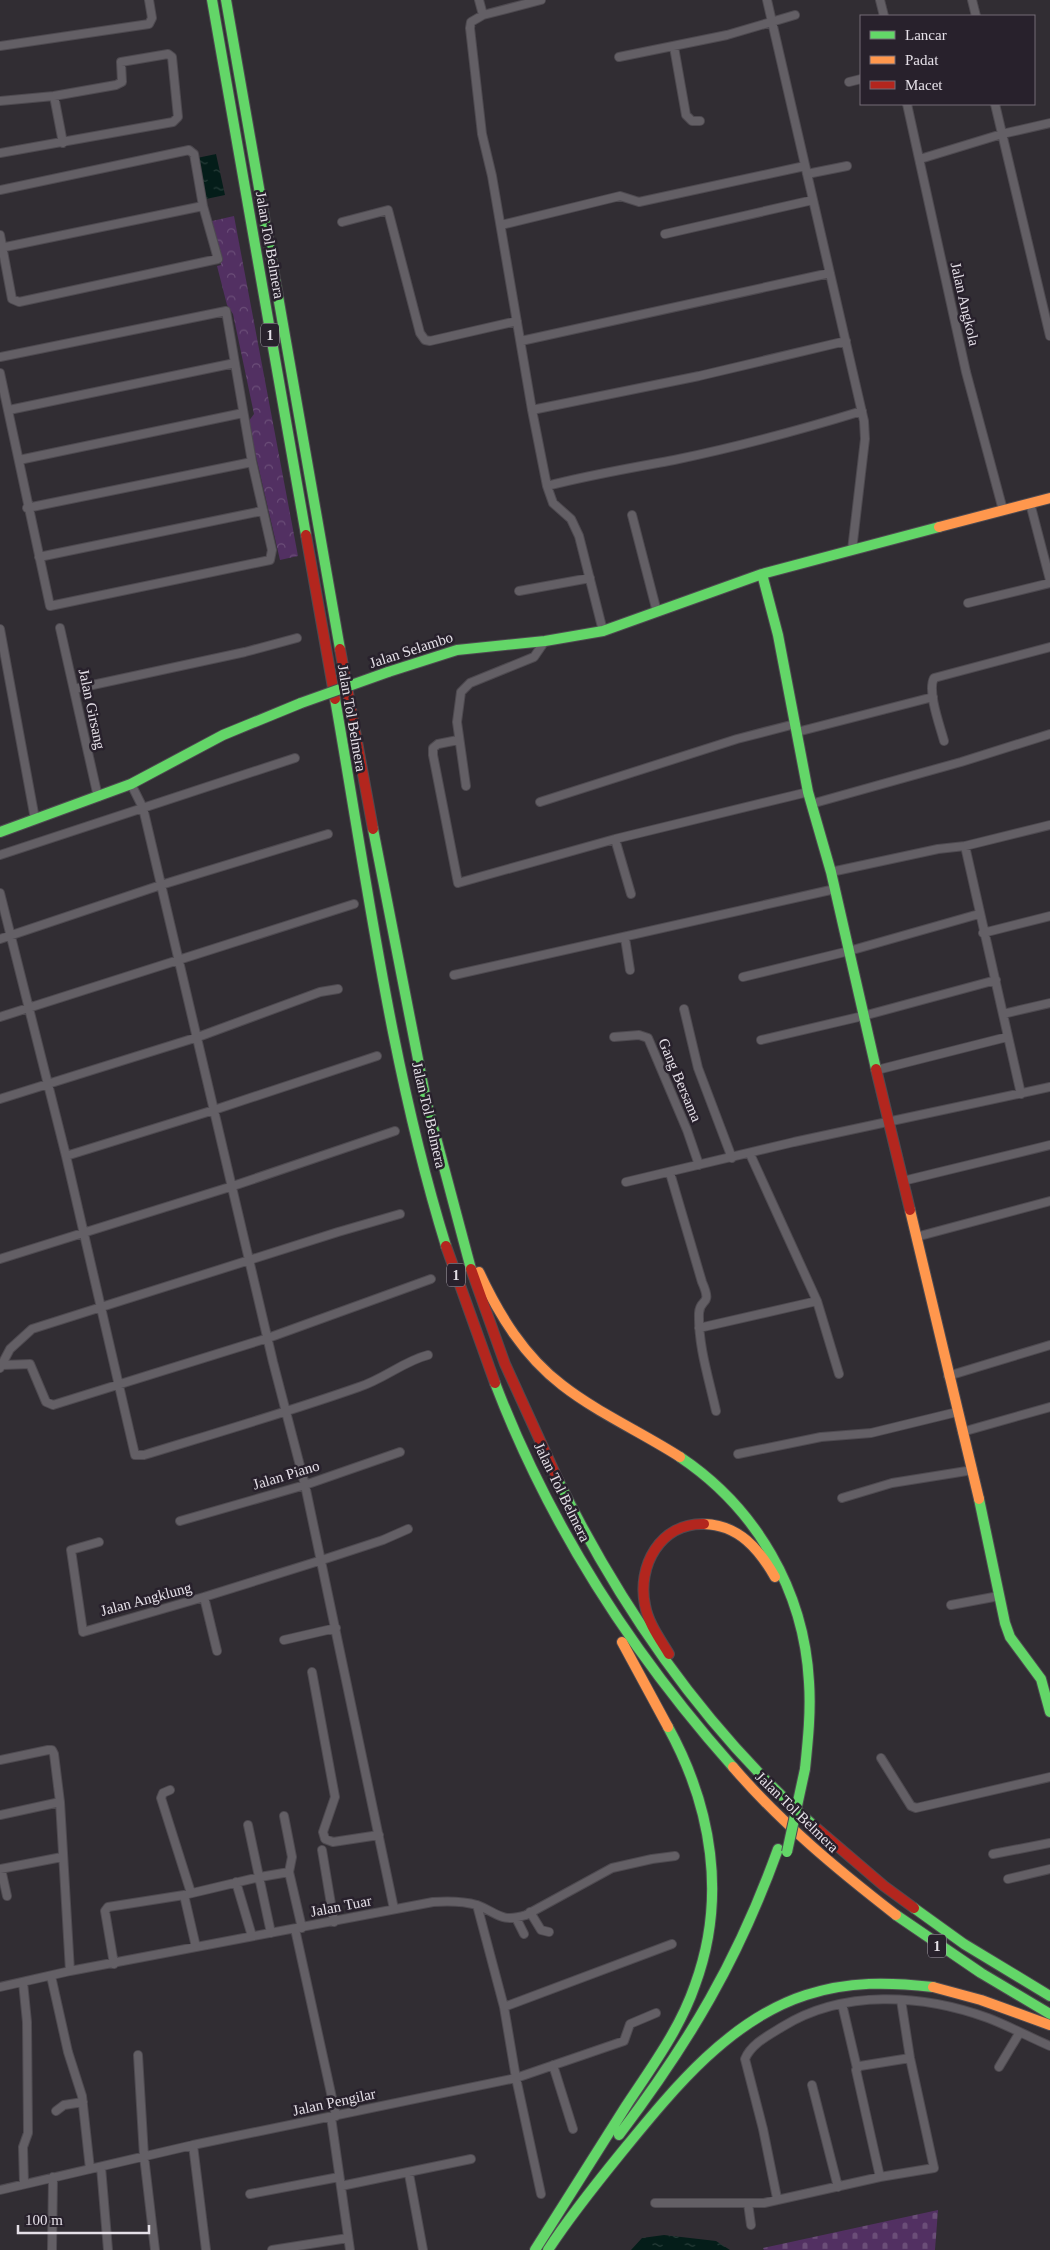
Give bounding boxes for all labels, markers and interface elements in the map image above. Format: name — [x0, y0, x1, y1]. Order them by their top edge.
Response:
legend — [860, 15, 1035, 105]
text: Lancar — [905, 27, 947, 43]
text: Padat — [905, 52, 939, 68]
text: Macet — [905, 77, 943, 93]
street label: Jalan Tol Belmera — [253, 190, 287, 300]
street label: Jalan Angkola — [948, 261, 982, 348]
road number: 1 — [261, 324, 279, 346]
street label: Jalan Selambo — [367, 629, 455, 671]
street label: Jalan Tol Belmera — [335, 663, 369, 773]
street label: Jalan Girsang — [76, 667, 108, 751]
street label: Gang Bersama — [655, 1036, 705, 1124]
street label: Jalan Tol Belmera — [409, 1060, 449, 1170]
road number: 1 — [447, 1264, 465, 1286]
street label: Jalan Tol Belmera — [531, 1440, 593, 1545]
street label: Jalan Piano — [251, 1457, 321, 1493]
street label: Jalan Angklung — [99, 1579, 194, 1619]
street label: Jalan Tol Belmera — [752, 1769, 842, 1856]
street label: Jalan Tuar — [309, 1892, 373, 1920]
road number: 1 — [928, 1934, 946, 1958]
street label: Jalan Pengilar — [291, 2085, 377, 2119]
scale bar — [18, 2202, 149, 2234]
text: 100 m — [25, 2212, 63, 2228]

